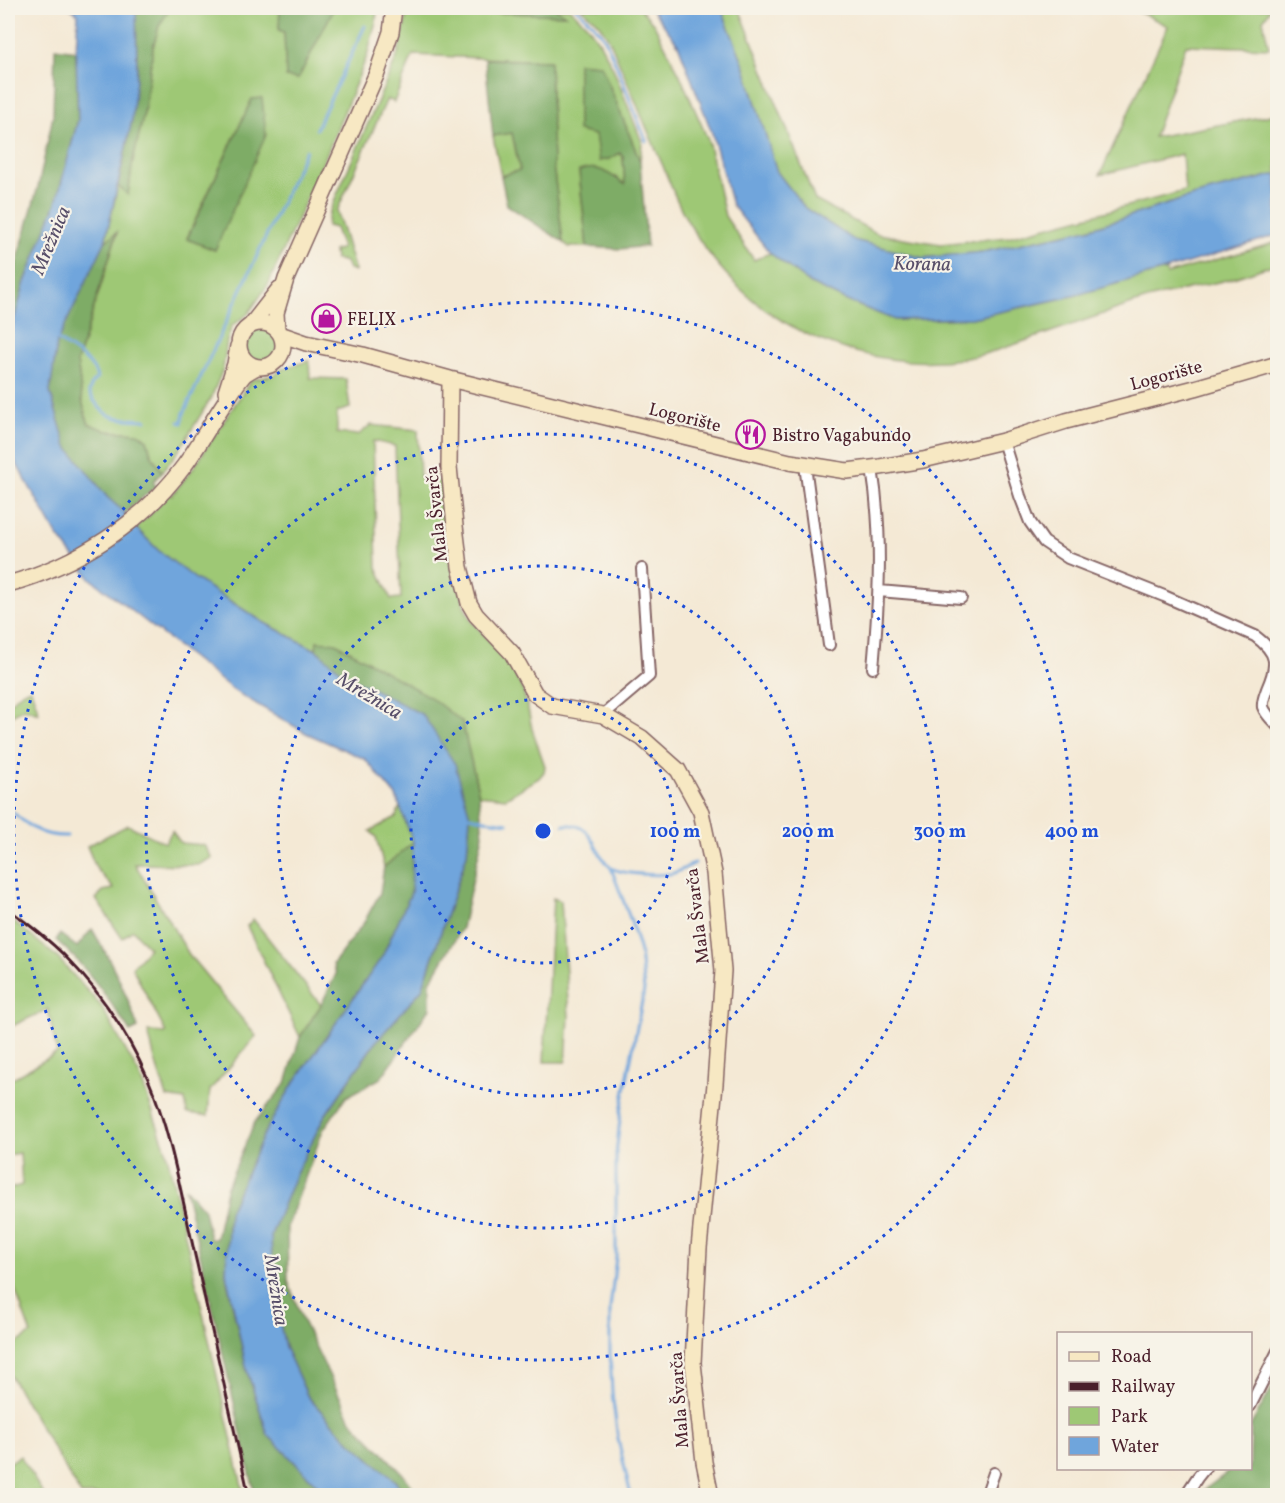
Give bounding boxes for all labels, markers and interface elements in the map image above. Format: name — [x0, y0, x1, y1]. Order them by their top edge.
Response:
water label: Mrežnica — [25, 202, 79, 280]
water label: Korana — [893, 250, 951, 280]
shop icon: FELIX — [310, 303, 342, 335]
place label: FELIX — [347, 308, 396, 333]
street label: Logorište — [1128, 355, 1205, 398]
street label: Logorište — [646, 397, 723, 440]
restaurant icon: Bistro Vagabundo — [735, 419, 767, 451]
place label: Bistro Vagabundo — [772, 424, 911, 449]
street label: Mala Švarča — [420, 464, 455, 563]
water label: Mrežnica — [330, 666, 407, 727]
text: 100 m — [650, 820, 700, 845]
text: 200 m — [782, 820, 834, 845]
text: 300 m — [914, 820, 966, 845]
text: 400 m — [1045, 820, 1099, 845]
centre of rings — [533, 821, 553, 841]
street label: Mala Švarča — [680, 866, 717, 965]
water label: Mrežnica — [255, 1252, 294, 1328]
legend — [1057, 1332, 1252, 1470]
text: Road — [1111, 1345, 1152, 1370]
street label: Mala Švarča — [665, 1351, 696, 1449]
text: Railway — [1111, 1375, 1175, 1400]
text: Park — [1111, 1405, 1148, 1430]
text: Water — [1111, 1435, 1159, 1460]

